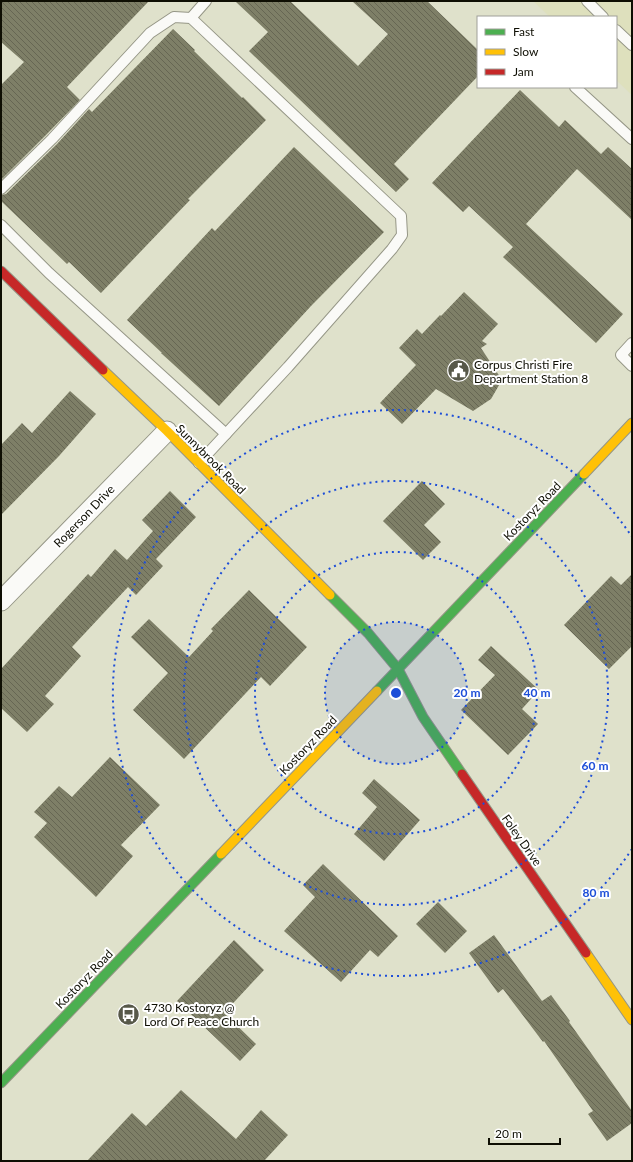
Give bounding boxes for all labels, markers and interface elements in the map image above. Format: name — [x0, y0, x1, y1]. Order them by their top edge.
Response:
legend — [477, 16, 617, 88]
text: Fast — [513, 24, 535, 39]
text: Slow — [513, 44, 539, 59]
text: Jam — [513, 64, 534, 79]
place label: Corpus Christi Fire Department Station 8 — [474, 357, 588, 386]
public building icon: Corpus Christi Fire Department Station 8 — [445, 358, 471, 384]
street label: Sunnybrook Road — [173, 421, 249, 497]
street label: Kostoryz Road — [500, 478, 564, 544]
street label: Rogerson Drive — [50, 482, 118, 550]
text: 20 m — [454, 685, 480, 700]
text: 40 m — [524, 685, 550, 700]
centre of rings — [389, 686, 403, 700]
street label: Kostoryz Road — [276, 712, 340, 778]
text: 60 m — [582, 758, 608, 773]
street label: Foley Drive — [499, 811, 545, 869]
text: 80 m — [583, 885, 609, 900]
street label: Kostoryz Road — [52, 946, 116, 1012]
place label: 4730 Kostoryz @ Lord Of Peace Church — [144, 1000, 259, 1029]
bus stop icon: 4730 Kostoryz @ Lord Of Peace Church — [115, 1001, 141, 1027]
scale bar — [489, 1120, 560, 1146]
text: 20 m — [495, 1126, 522, 1141]

